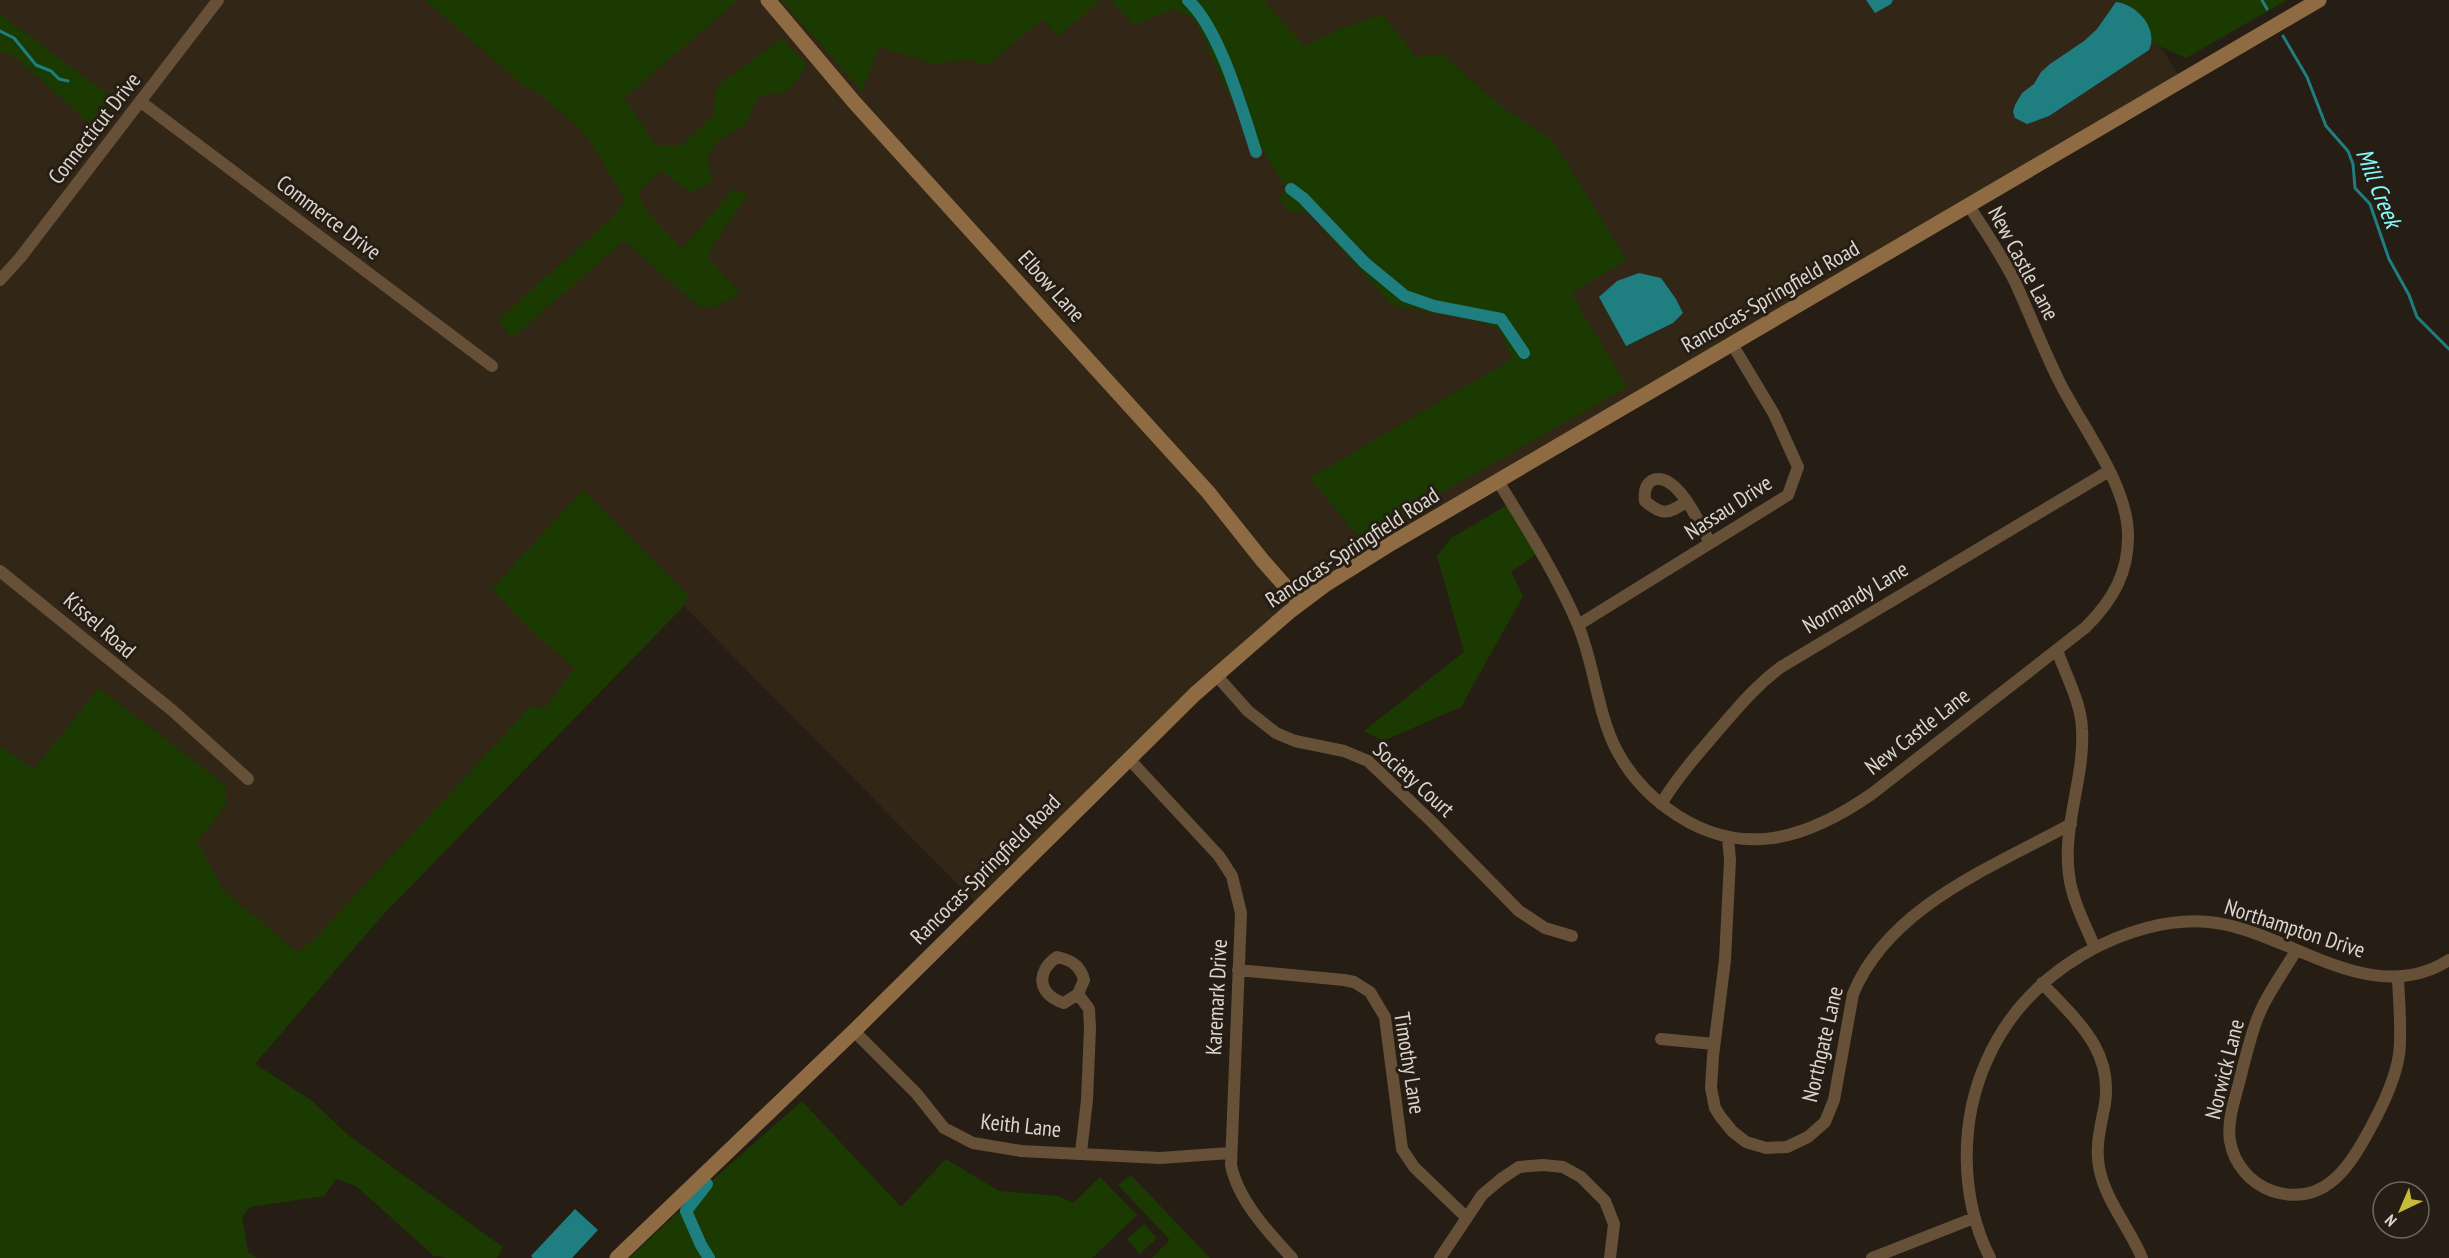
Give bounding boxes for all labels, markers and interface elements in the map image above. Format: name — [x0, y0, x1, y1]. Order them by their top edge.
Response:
street label: Connecticut Drive — [42, 67, 146, 189]
water label: Mill Creek — [2349, 144, 2410, 235]
street label: Commerce Drive — [271, 169, 387, 265]
street label: New Castle Lane — [1982, 201, 2066, 325]
street label: Rancocas-Springfield Road — [1676, 234, 1864, 358]
street label: Elbow Lane — [1012, 244, 1092, 328]
street label: Nassau Drive — [1679, 468, 1777, 546]
street label: Rancocas-Springfield Road — [1260, 481, 1444, 613]
street label: Normandy Lane — [1797, 555, 1913, 639]
street label: Kissel Road — [58, 586, 142, 664]
street label: New Castle Lane — [1859, 681, 1975, 781]
street label: Society Court — [1367, 735, 1461, 823]
street label: Rancocas-Springfield Road — [904, 788, 1066, 950]
street label: Northampton Drive — [2221, 892, 2369, 964]
street label: Karemark Drive — [1199, 938, 1233, 1056]
street label: Northgate Lane — [1795, 983, 1849, 1105]
street label: Timothy Lane — [1388, 1010, 1432, 1116]
street label: Norwick Lane — [2198, 1016, 2250, 1122]
street label: Keith Lane — [979, 1107, 1063, 1143]
north arrow — [2371, 1180, 2431, 1240]
text: N — [2381, 1211, 2401, 1231]

